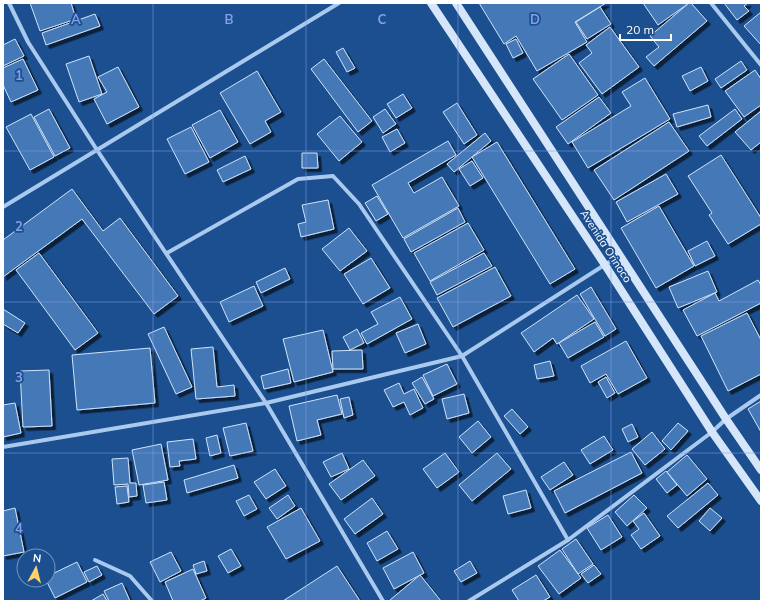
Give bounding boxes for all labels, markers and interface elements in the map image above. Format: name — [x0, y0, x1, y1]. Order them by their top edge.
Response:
text: A — [71, 11, 81, 27]
text: B — [225, 11, 234, 27]
text: C — [378, 11, 387, 27]
text: D — [530, 11, 540, 27]
scale bar — [620, 16, 671, 42]
text: 20 m — [626, 22, 654, 37]
text: 1 — [15, 67, 23, 83]
street label: Avenida Orinoco — [577, 207, 635, 285]
text: 2 — [15, 218, 23, 234]
text: 3 — [15, 369, 23, 385]
text: 4 — [15, 520, 23, 536]
north arrow — [16, 548, 56, 588]
text: N — [32, 551, 42, 566]

